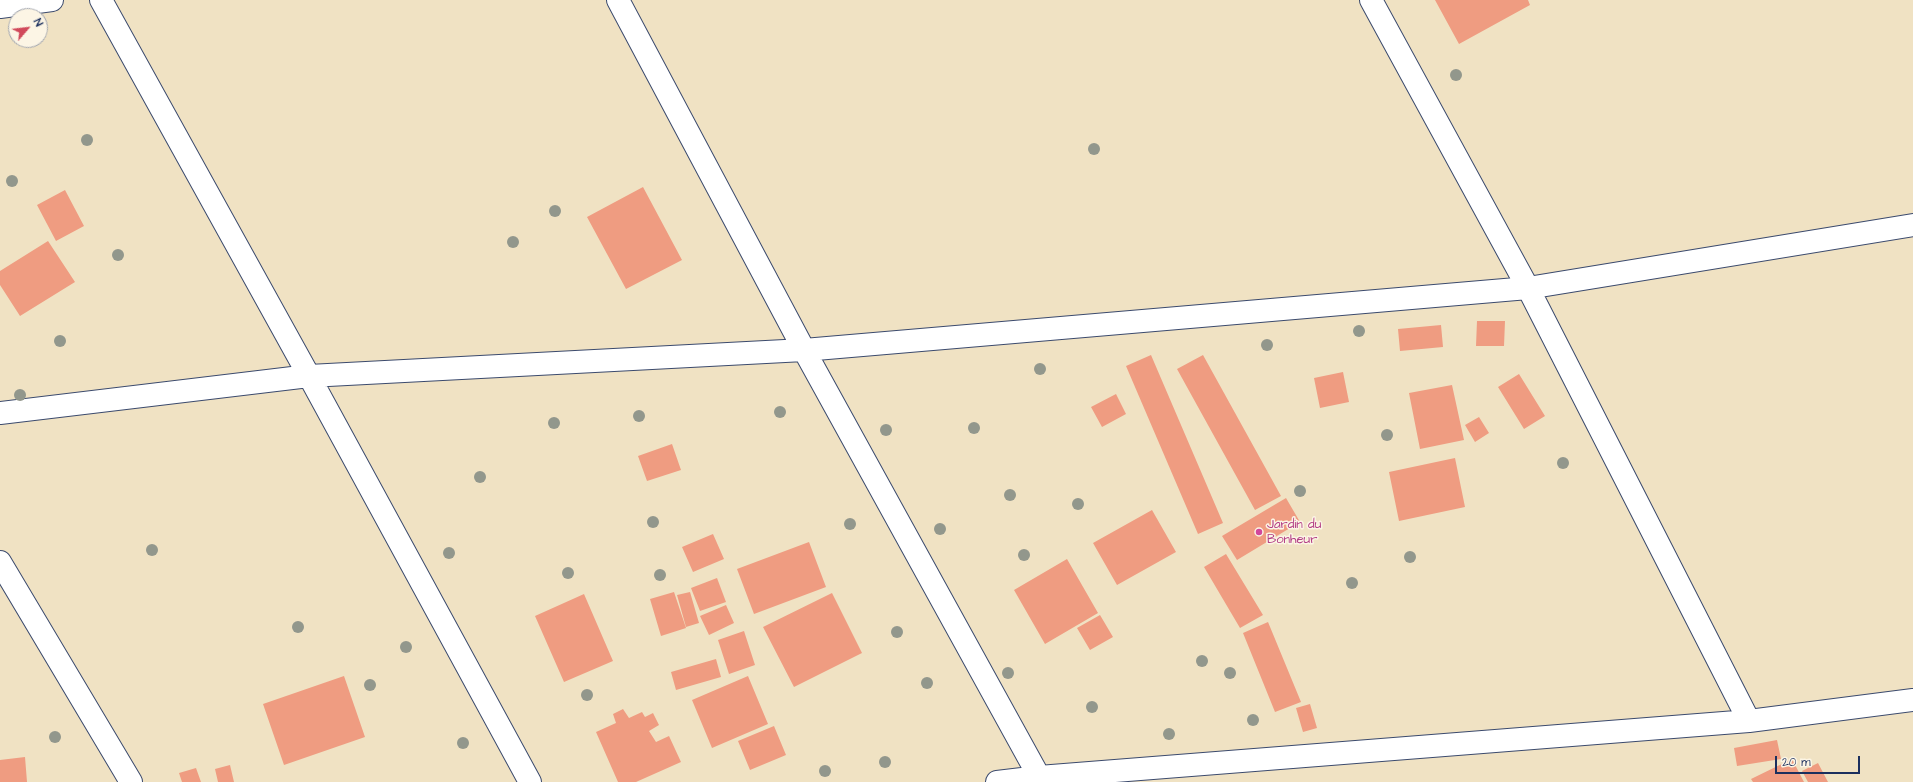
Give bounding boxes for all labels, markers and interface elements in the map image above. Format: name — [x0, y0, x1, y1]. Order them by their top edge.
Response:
north arrow — [8, 8, 48, 48]
text: N — [30, 16, 46, 29]
place label: Jardin du Bonheur — [1267, 517, 1321, 548]
marker: Jardin du Bonheur — [1254, 527, 1264, 537]
scale bar — [1777, 748, 1862, 774]
text: 20 m — [1782, 754, 1811, 771]

